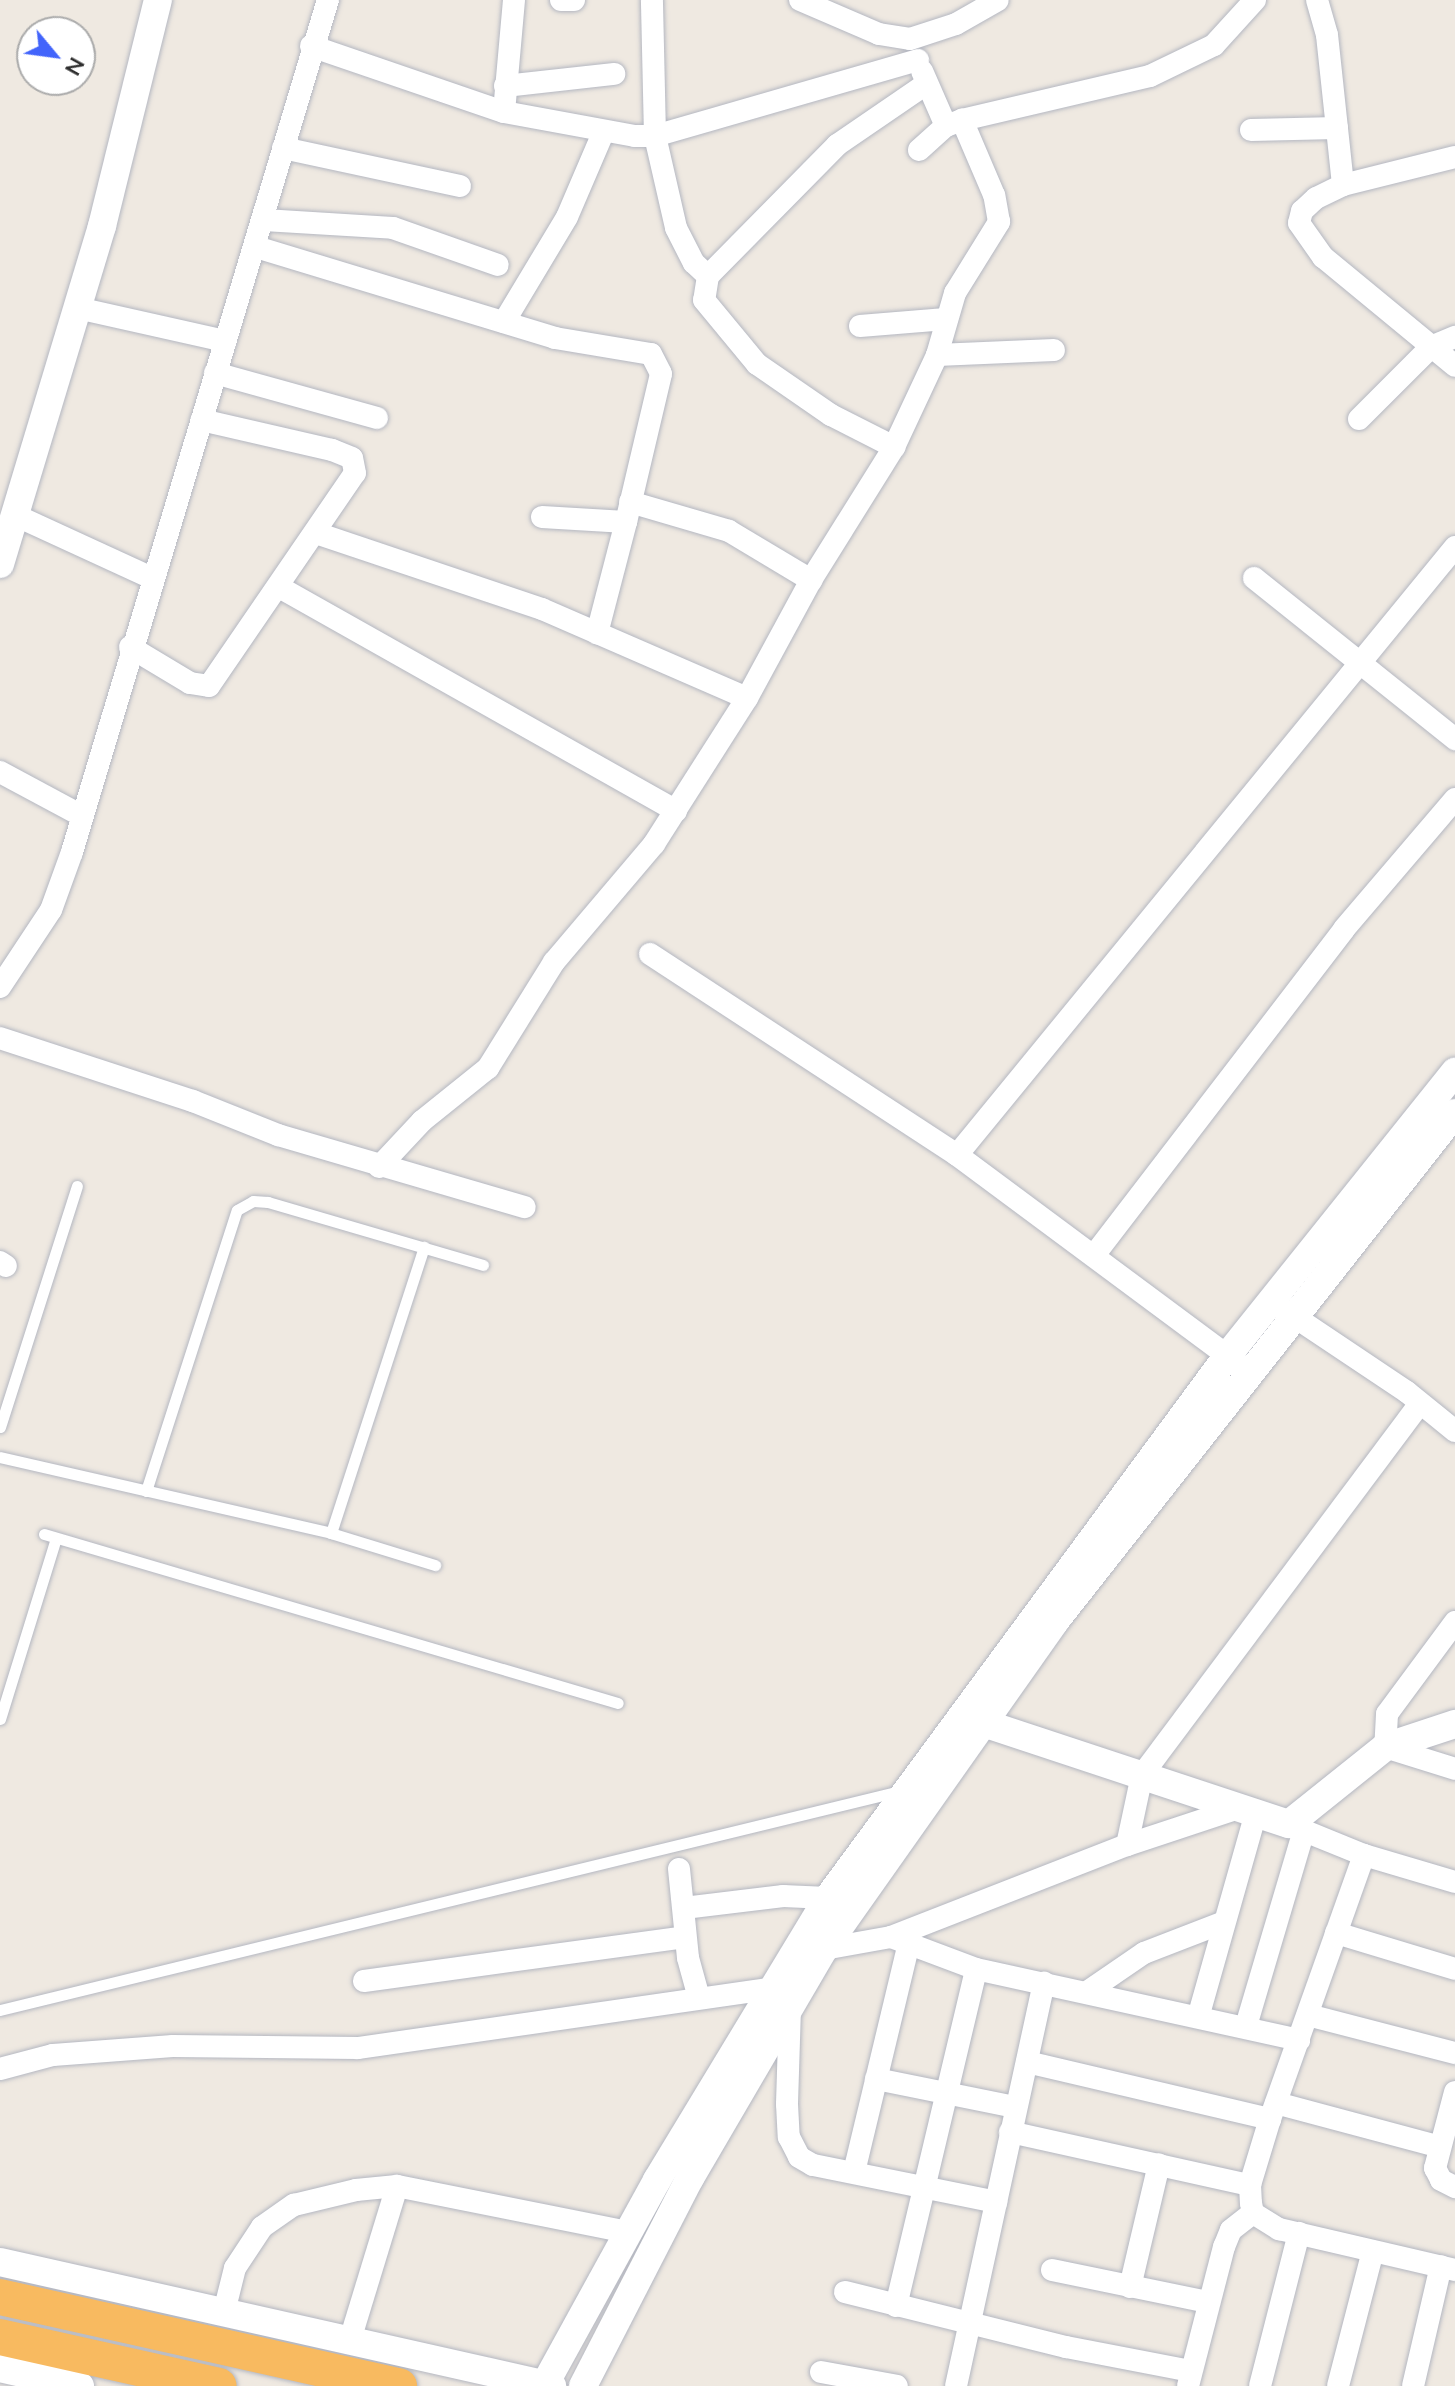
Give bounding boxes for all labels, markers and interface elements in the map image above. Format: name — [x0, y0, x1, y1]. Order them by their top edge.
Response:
north arrow — [16, 16, 96, 96]
text: N — [59, 53, 92, 81]

